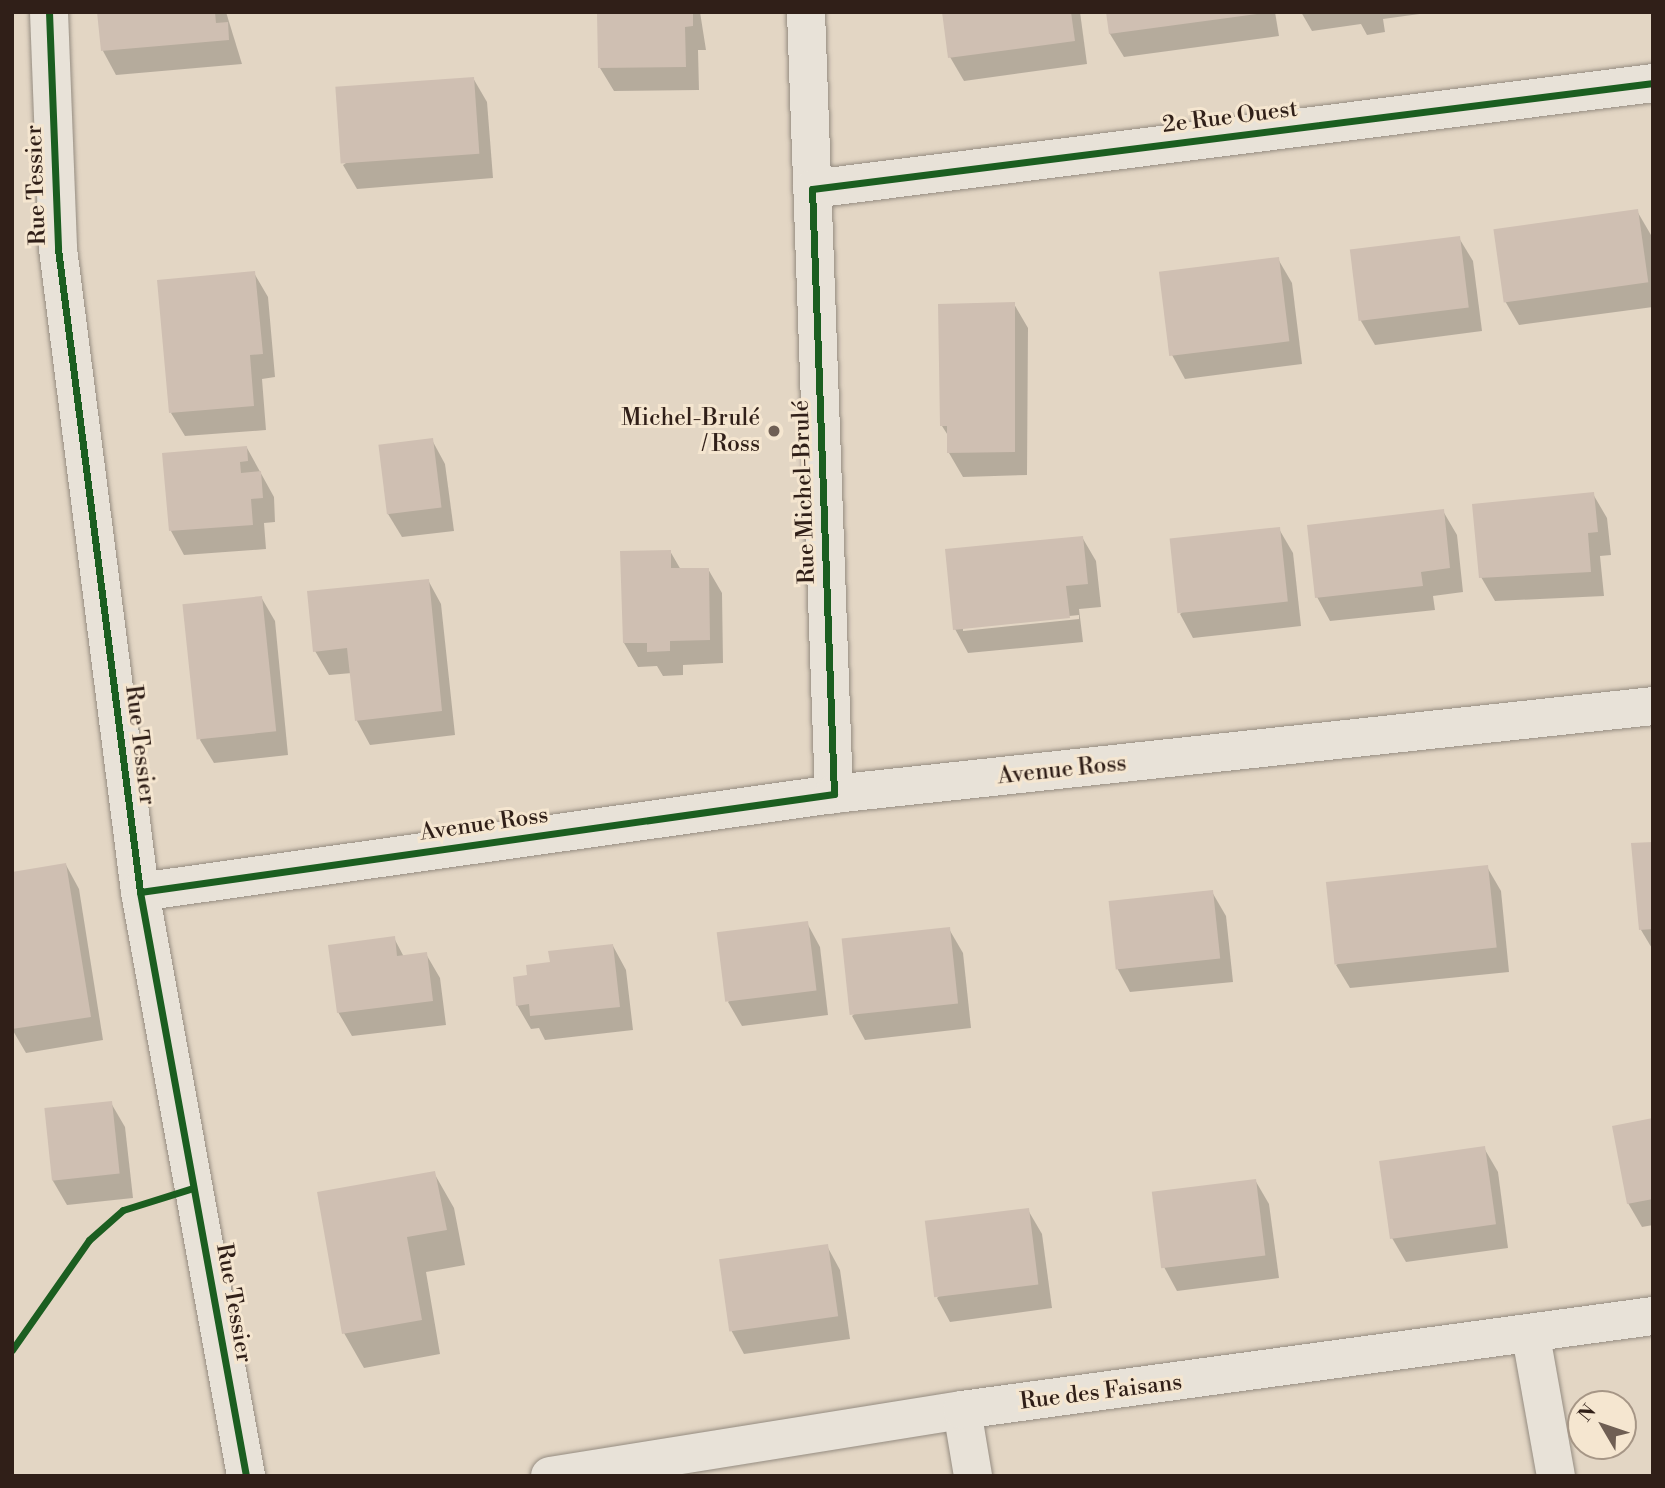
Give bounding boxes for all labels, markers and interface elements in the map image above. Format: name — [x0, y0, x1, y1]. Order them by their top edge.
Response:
street label: 2e Rue Ouest — [1161, 95, 1299, 139]
street label: Rue Tessier — [20, 124, 52, 246]
street label: Rue Michel-Brulé — [787, 399, 821, 585]
place label: Michel-Brulé / Ross — [621, 404, 760, 458]
marker: Michel-Brulé / Ross — [766, 423, 782, 439]
street label: Rue Tessier — [119, 684, 161, 806]
street label: Avenue Ross — [996, 750, 1128, 790]
street label: Avenue Ross — [418, 801, 550, 847]
street label: Rue Tessier — [210, 1241, 258, 1365]
street label: Rue des Faisans — [1018, 1368, 1184, 1416]
north arrow — [1567, 1390, 1637, 1460]
text: N — [1573, 1400, 1601, 1426]

